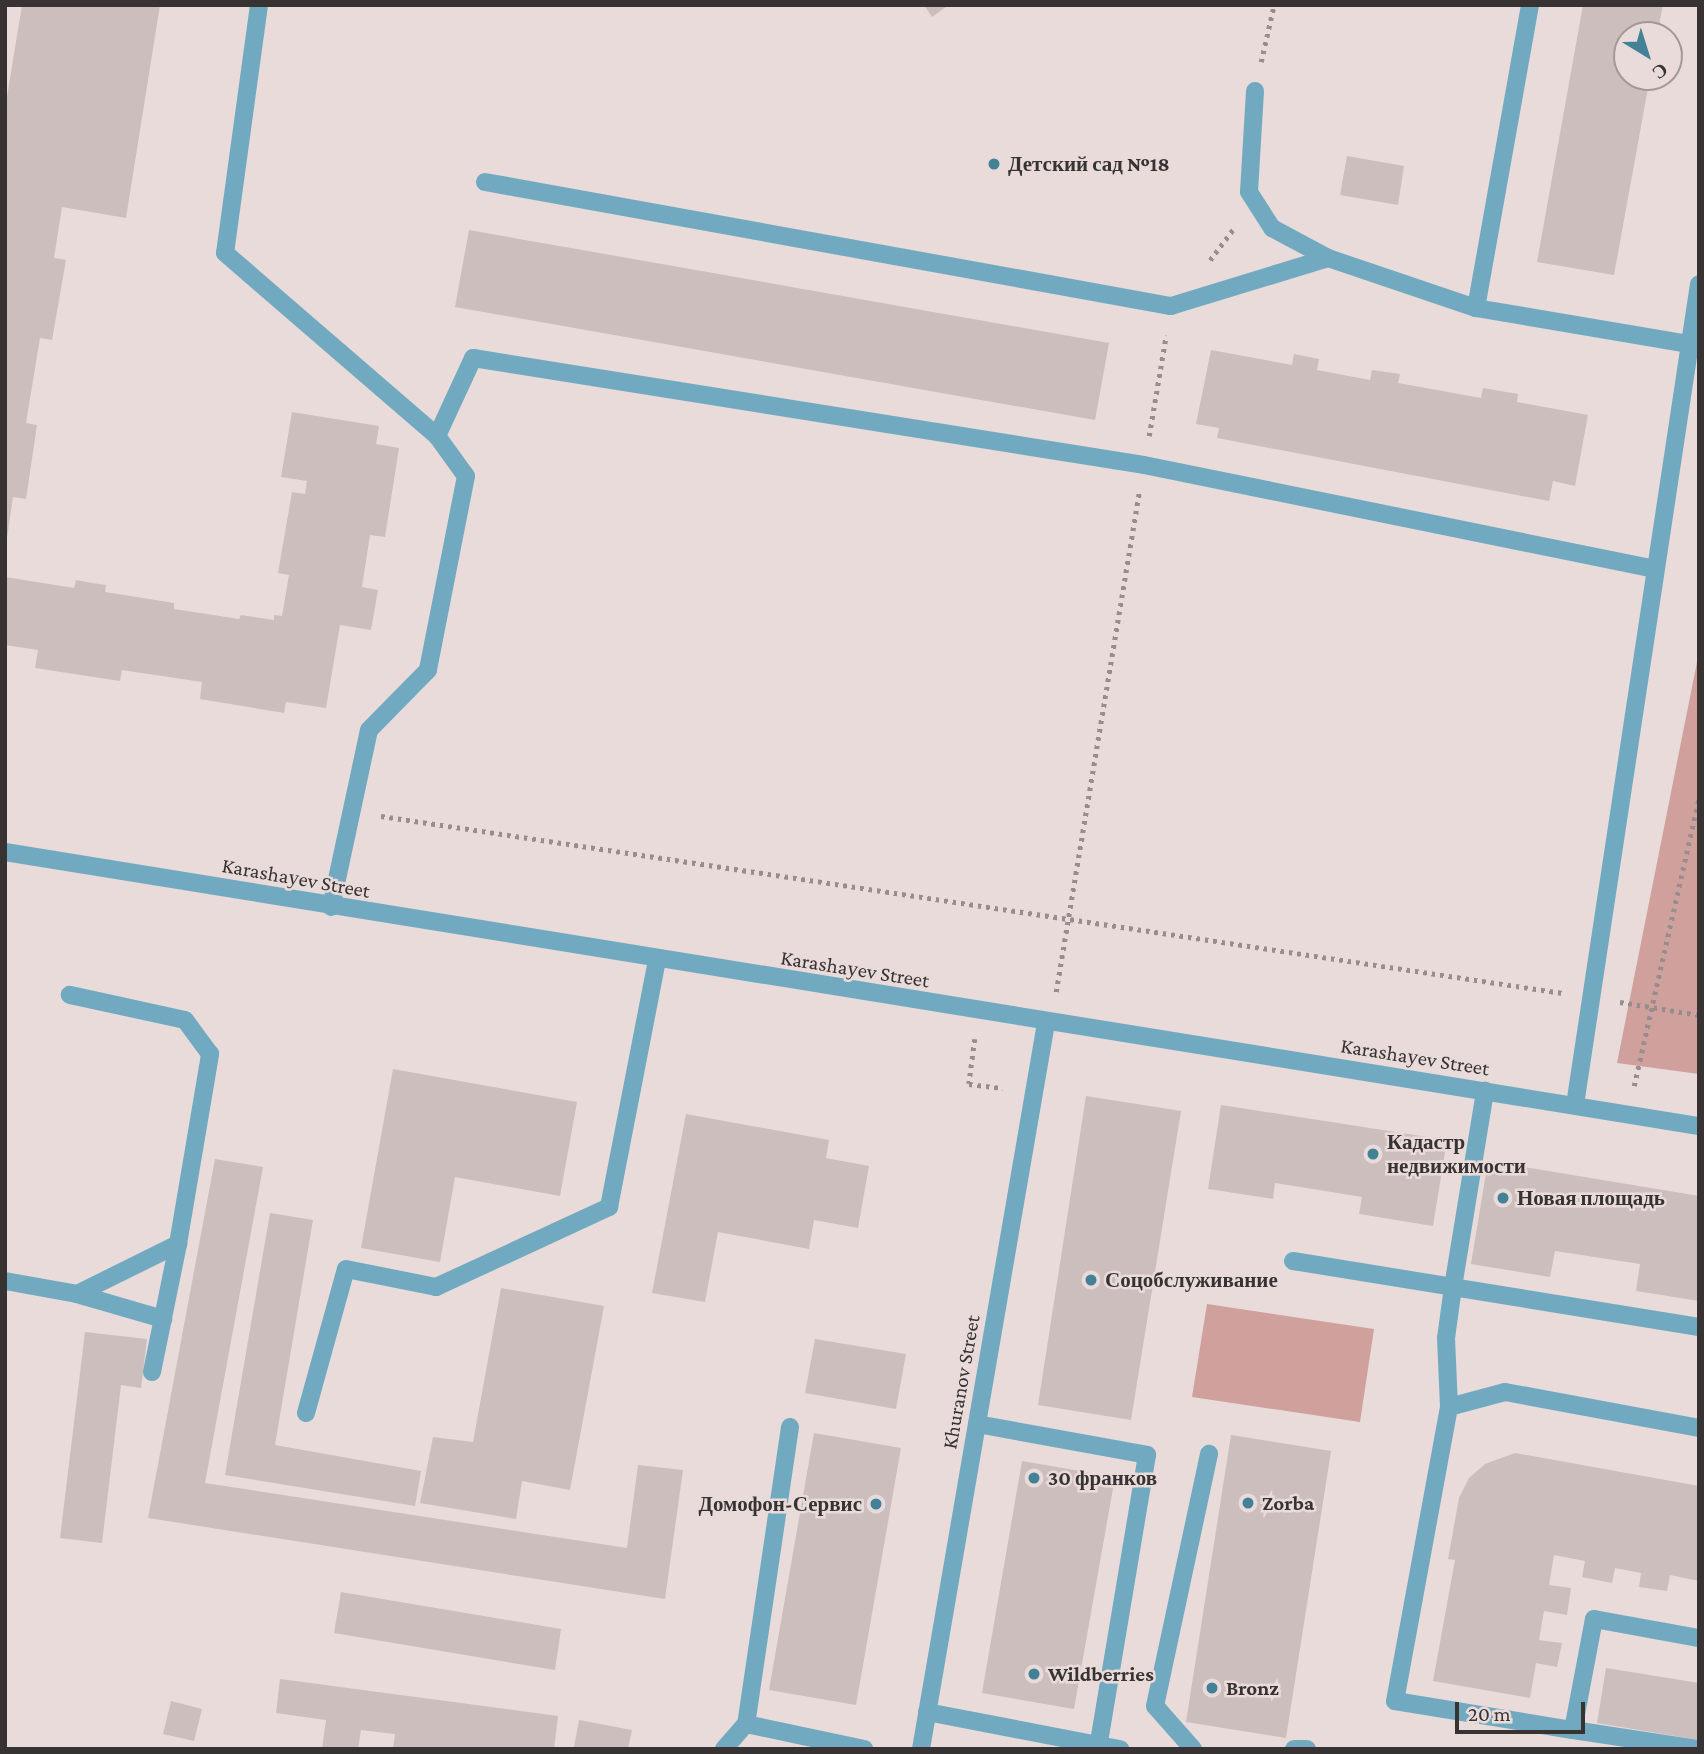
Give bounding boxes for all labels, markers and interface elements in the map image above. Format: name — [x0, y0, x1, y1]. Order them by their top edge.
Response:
north arrow — [1613, 21, 1683, 91]
text: С — [1648, 59, 1672, 84]
place label: Детский сад №18 — [1008, 151, 1170, 177]
marker: Детский сад №18 — [986, 156, 1002, 172]
street label: Karashaуev Street — [220, 853, 372, 903]
street label: Karashaуev Street — [779, 945, 931, 993]
street label: Karashaуev Street — [1339, 1033, 1491, 1081]
place label: Кадастр недвижимости — [1387, 1129, 1526, 1179]
marker: Кадастр недвижимости — [1365, 1146, 1381, 1162]
place label: Новая площадь — [1517, 1185, 1665, 1211]
marker: Новая площадь — [1495, 1190, 1511, 1206]
place label: Соцобслуживание — [1105, 1267, 1278, 1293]
marker: Соцобслуживание — [1083, 1272, 1099, 1288]
street label: Khuranov Street — [937, 1313, 985, 1451]
place label: 30 франков — [1048, 1465, 1157, 1491]
marker: 30 франков — [1026, 1470, 1042, 1486]
place label: Zorba — [1262, 1490, 1314, 1516]
place label: Домофон-Сервис — [699, 1491, 862, 1517]
marker: Zorba — [1240, 1495, 1256, 1511]
marker: Домофон-Сервис — [868, 1496, 884, 1512]
place label: Wildberries — [1048, 1661, 1154, 1687]
marker: Wildberries — [1026, 1666, 1042, 1682]
place label: Bronz — [1226, 1675, 1279, 1701]
marker: Bronz — [1204, 1680, 1220, 1696]
scale bar — [1459, 1688, 1588, 1732]
text: 20 m — [1468, 1702, 1511, 1726]

